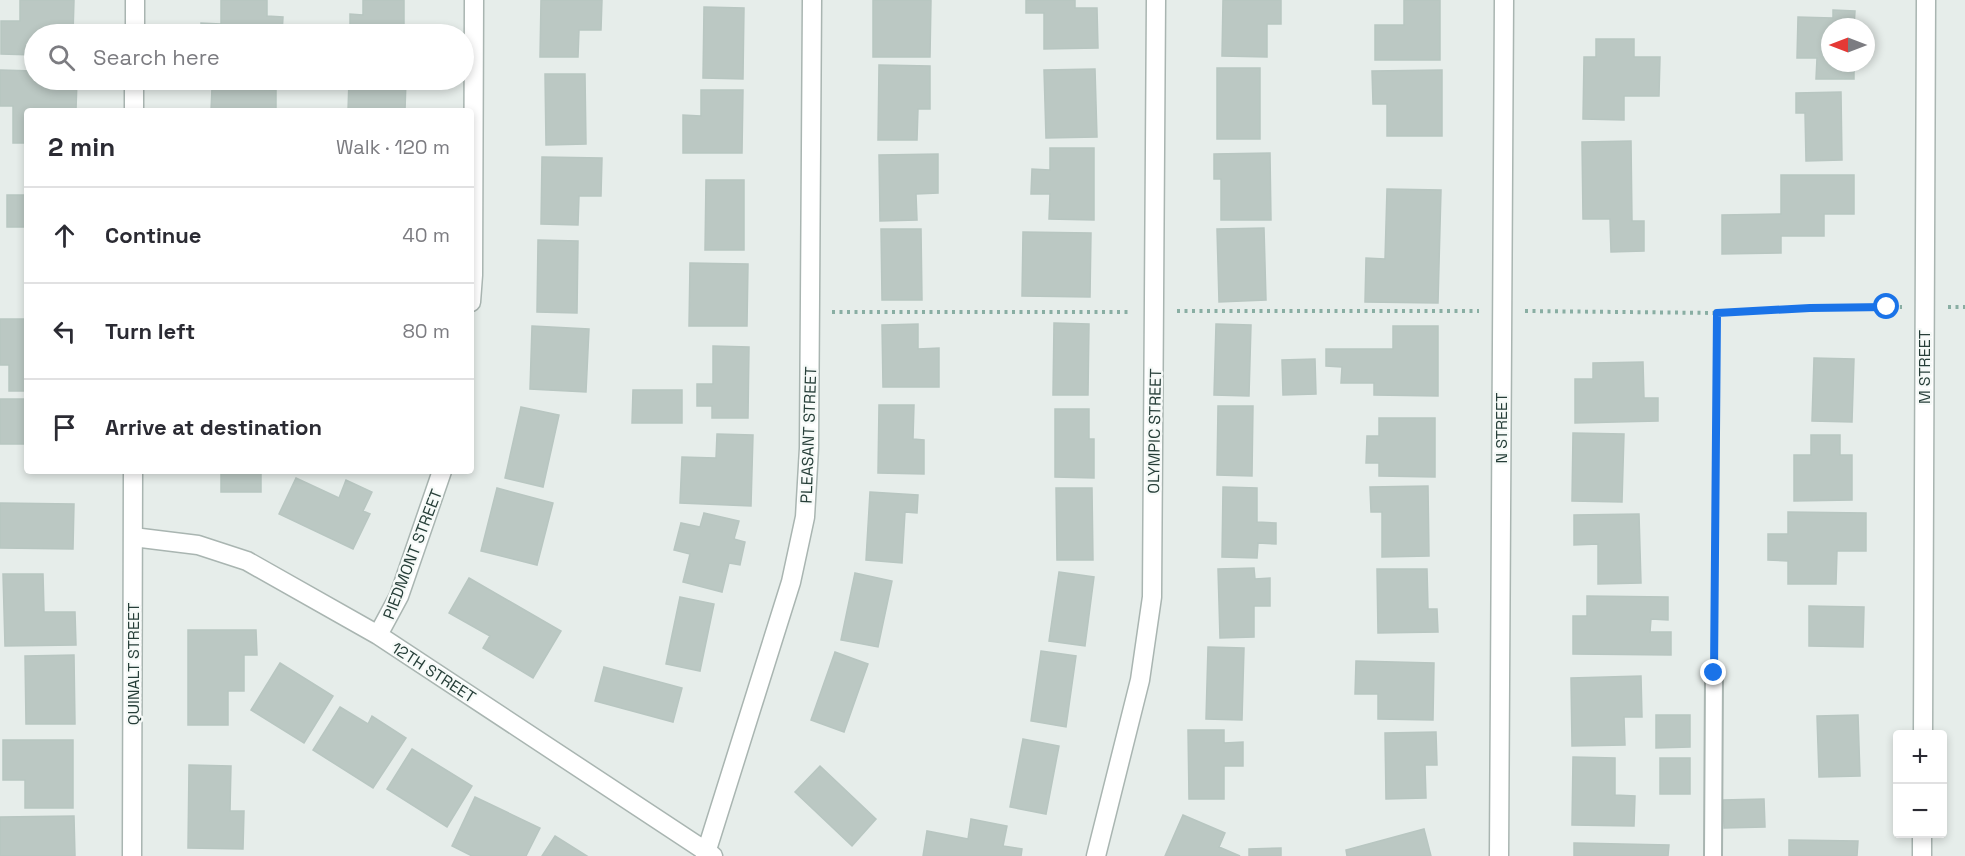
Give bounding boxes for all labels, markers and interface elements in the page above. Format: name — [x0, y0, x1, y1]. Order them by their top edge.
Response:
north arrow — [1821, 18, 1875, 72]
search box — [24, 24, 474, 90]
icon: search — [45, 41, 78, 74]
text: Search here — [93, 43, 220, 71]
text: 2 min — [48, 130, 115, 164]
text: Walk · 120 m — [336, 134, 450, 160]
icon: ahead — [48, 219, 81, 252]
text: Continue — [105, 221, 201, 249]
text: 40 m — [402, 222, 450, 248]
route start — [1873, 293, 1899, 319]
icon: left — [48, 315, 81, 348]
text: Turn left — [105, 317, 195, 345]
text: 80 m — [402, 318, 450, 344]
street label: M STREET — [1914, 330, 1935, 404]
street label: PLEASANT STREET — [796, 366, 821, 504]
street label: OLYMPIC STREET — [1143, 368, 1166, 494]
street label: N STREET — [1491, 393, 1512, 463]
icon: arrive — [48, 411, 81, 444]
text: Arrive at destination — [105, 413, 322, 441]
street label: PIEDMONT STREET — [378, 486, 447, 622]
street label: QUINALT STREET — [123, 603, 144, 725]
street label: 12TH STREET — [387, 637, 480, 708]
route end — [1700, 659, 1726, 685]
map controls — [1893, 730, 1947, 838]
button: + — [1893, 730, 1947, 784]
button: − — [1893, 784, 1947, 838]

